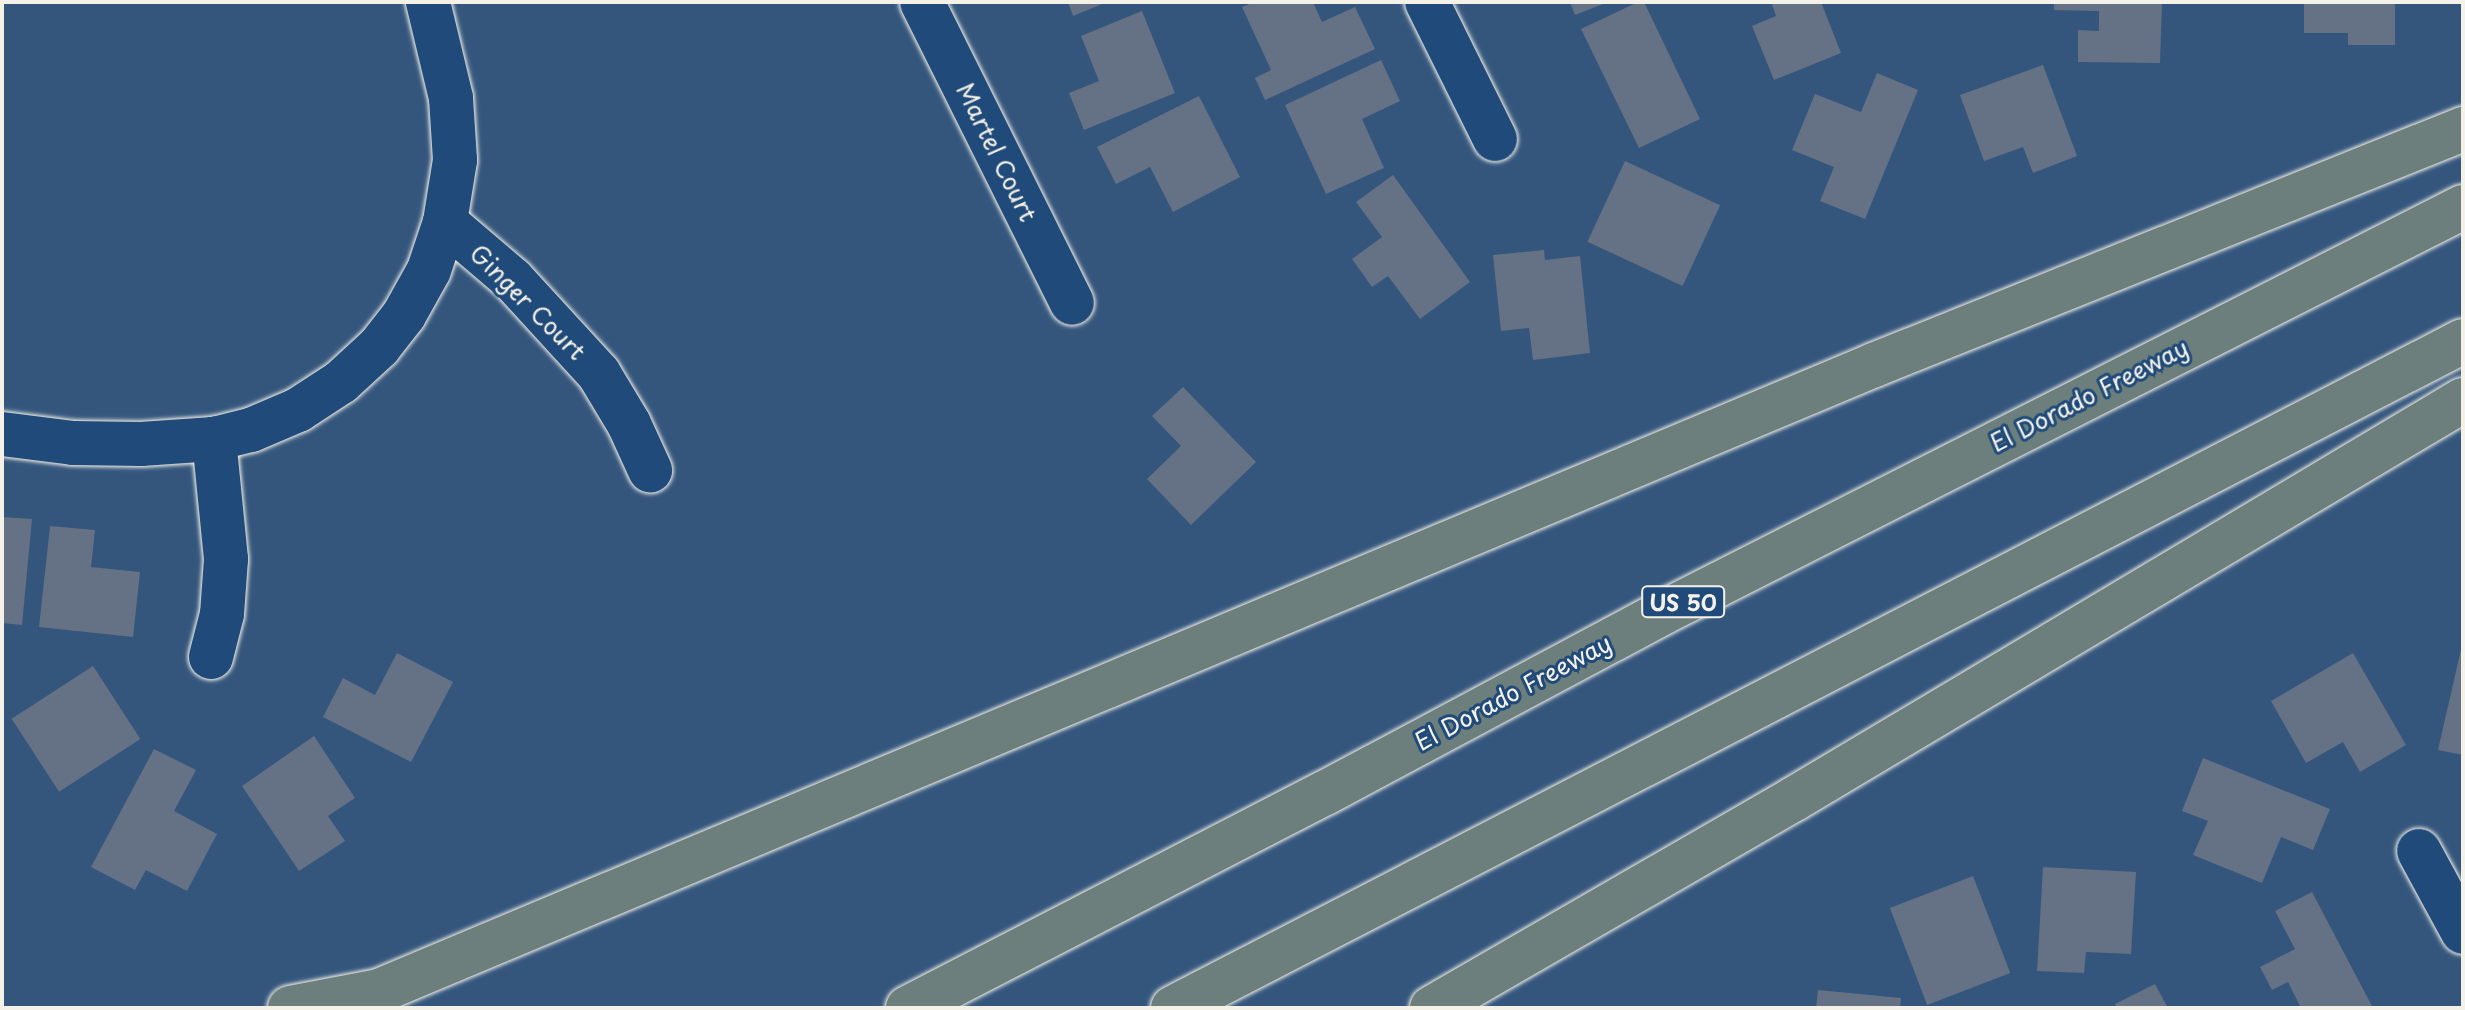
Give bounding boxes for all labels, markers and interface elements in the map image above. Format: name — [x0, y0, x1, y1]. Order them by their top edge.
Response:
street label: Martel Court — [951, 78, 1043, 226]
street label: Ginger Court — [464, 238, 592, 366]
street label: El Dorado Freeway — [1985, 332, 2193, 458]
road number: US 50 — [1641, 584, 1725, 620]
street label: El Dorado Freeway — [1410, 628, 1616, 756]

